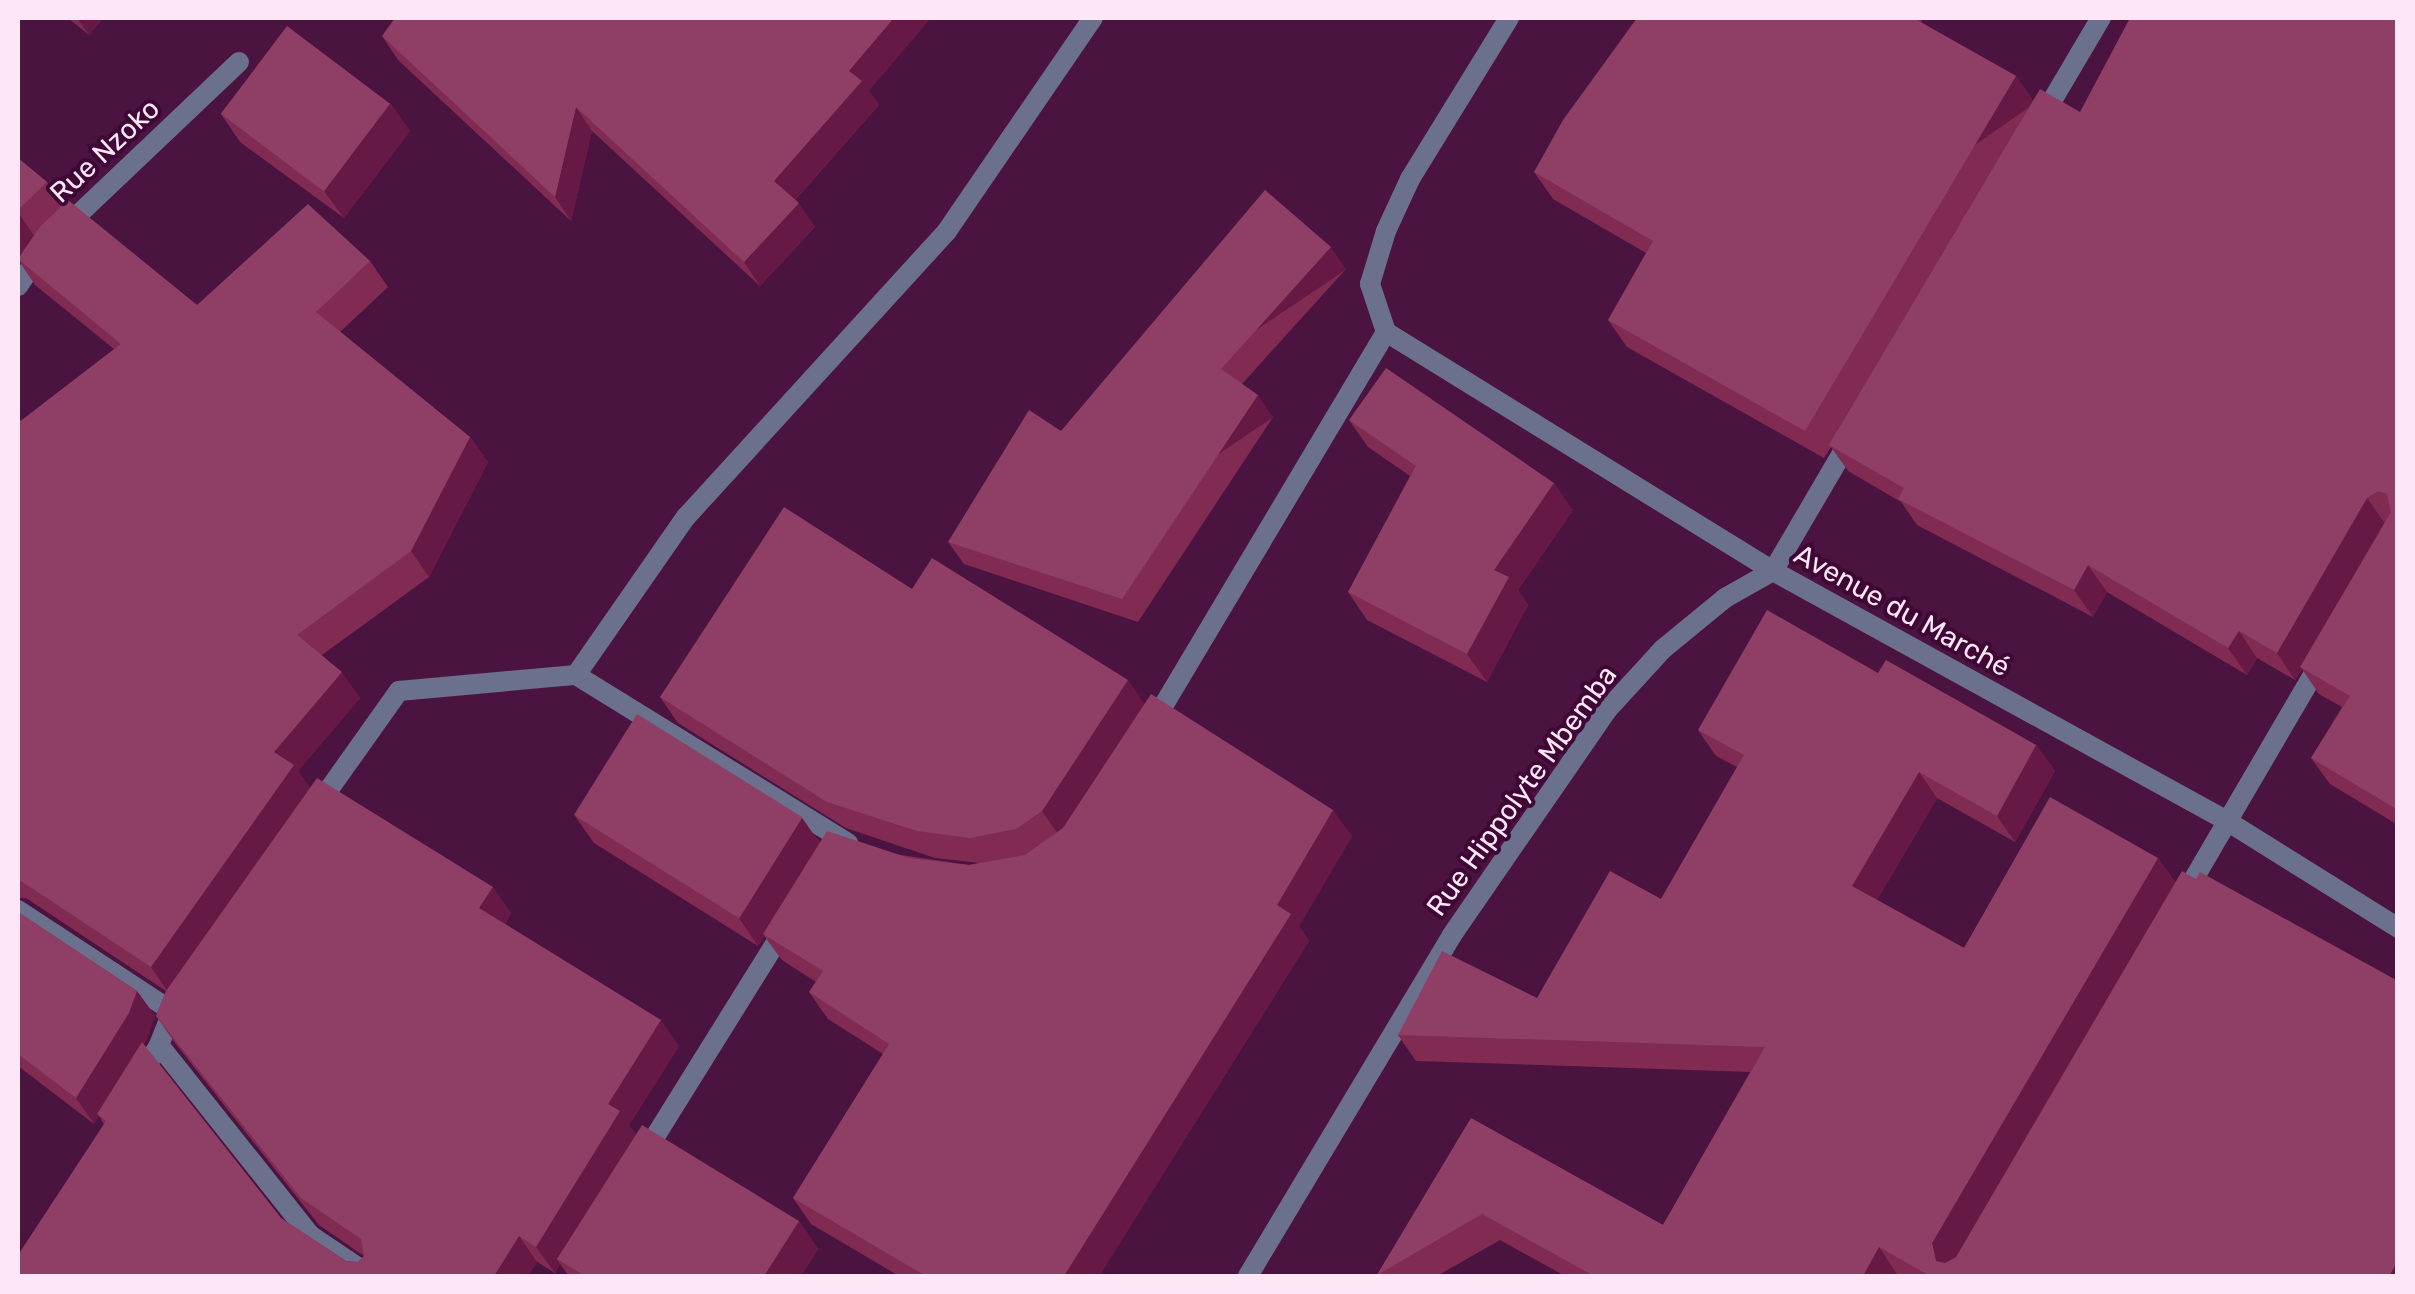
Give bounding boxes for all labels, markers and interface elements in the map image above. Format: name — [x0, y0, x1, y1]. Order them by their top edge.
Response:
street label: Rue Nzoko — [43, 92, 167, 210]
street label: Avenue du Marché — [1788, 538, 2016, 684]
street label: Rue Hippolyte Mbemba — [1420, 659, 1624, 923]

